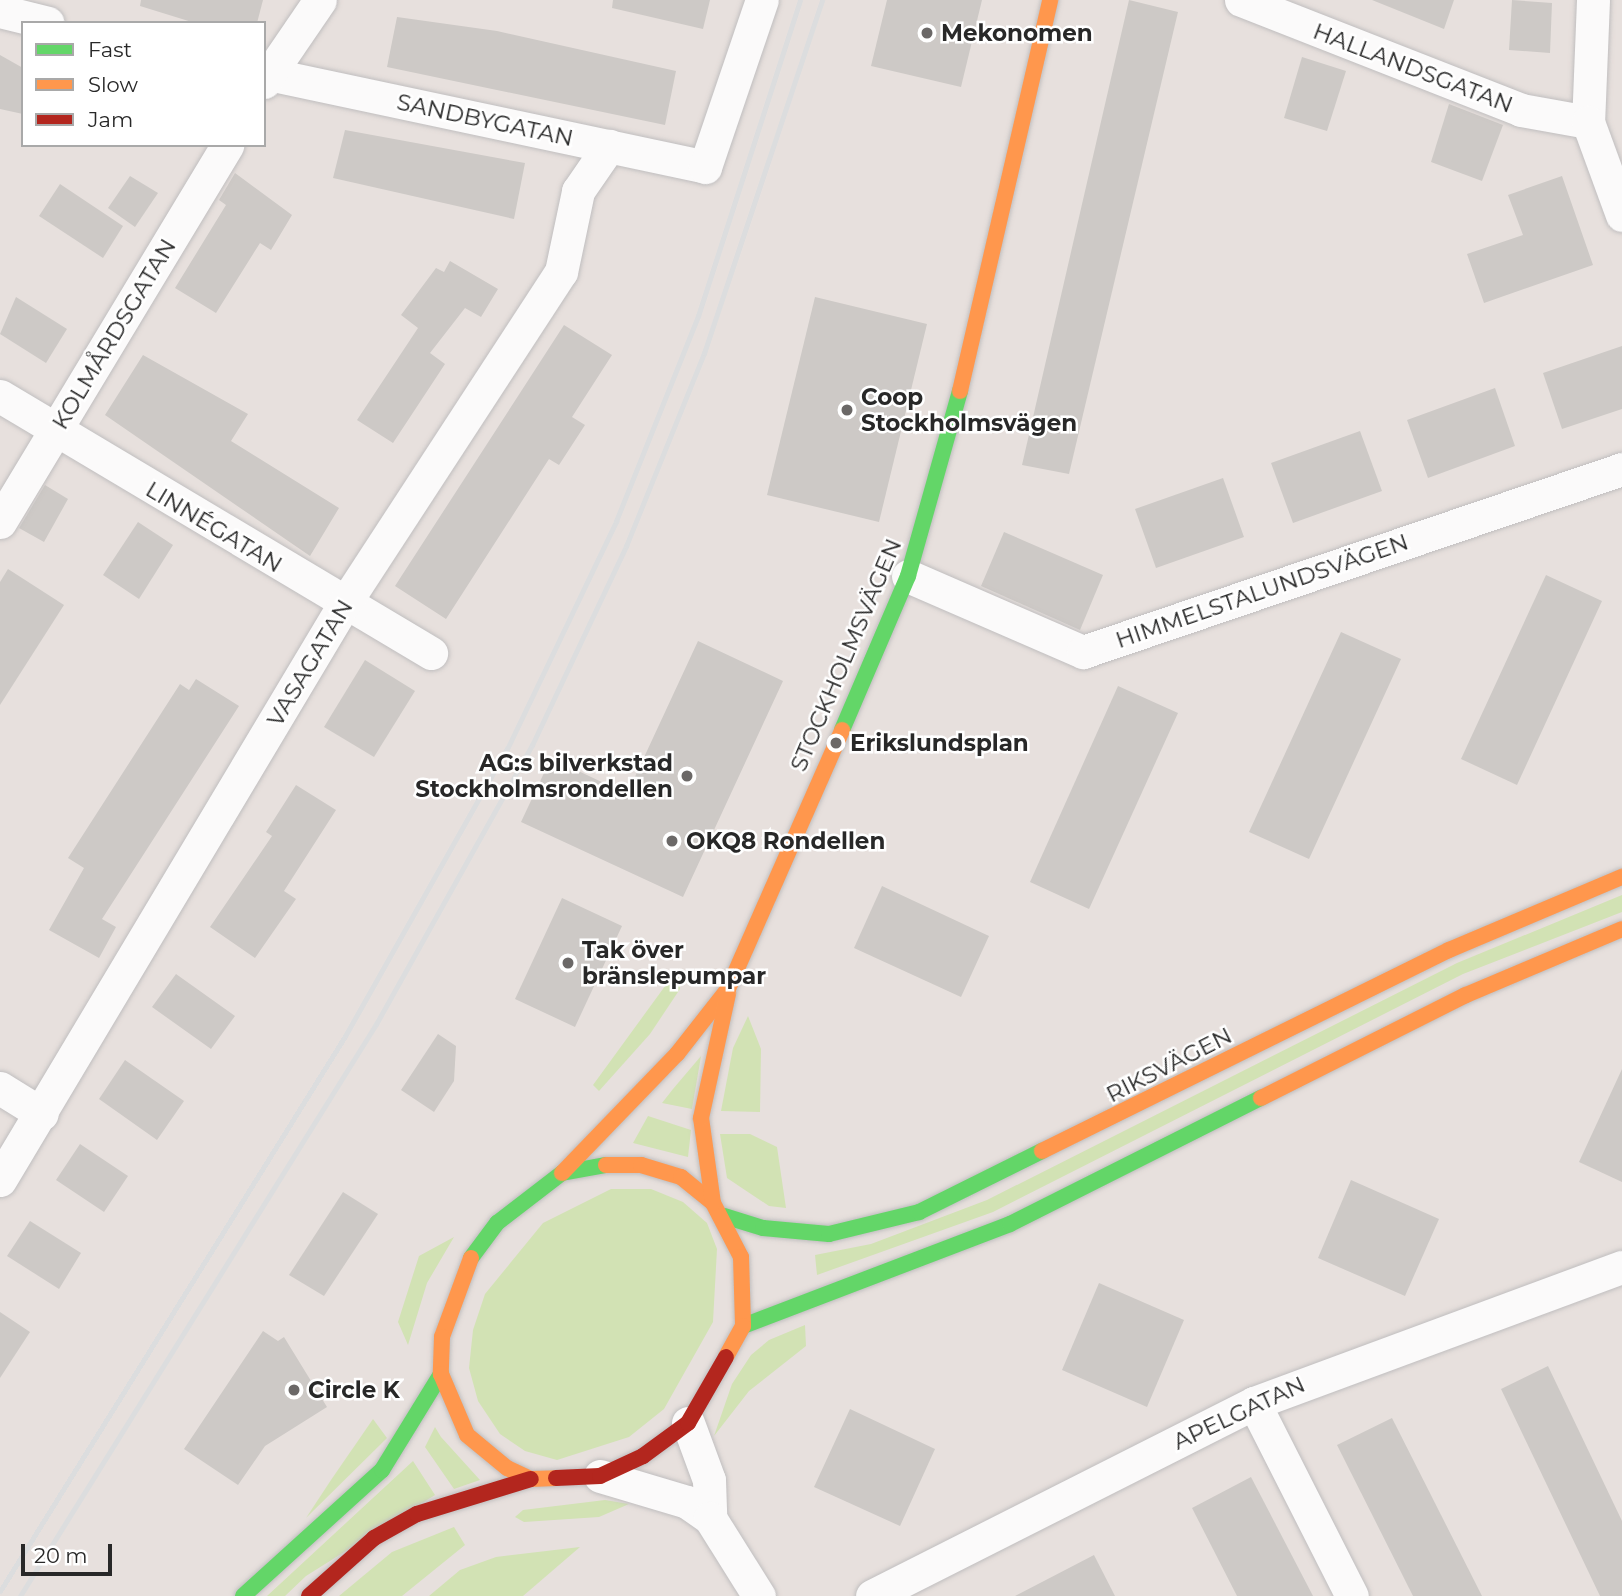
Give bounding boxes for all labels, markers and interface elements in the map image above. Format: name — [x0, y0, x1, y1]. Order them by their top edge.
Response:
street label: HALLANDSGATAN — [1309, 17, 1517, 119]
place label: Mekonomen — [941, 19, 1093, 47]
legend — [21, 21, 266, 147]
marker: Mekonomen — [919, 25, 935, 41]
text: Fast — [88, 37, 132, 62]
text: Slow — [88, 72, 138, 97]
street label: SANDBYGATAN — [394, 88, 576, 152]
text: Jam — [88, 107, 133, 132]
street label: KOLMÅRDSGATAN — [46, 234, 182, 434]
place label: Coop Stockholmsvägen — [861, 383, 1077, 437]
marker: Coop Stockholmsvägen — [839, 402, 855, 418]
street label: LINNÉGATAN — [141, 475, 287, 579]
street label: HIMMELSTALUNDSVÄGEN — [1112, 528, 1412, 654]
street label: STOCKHOLMSVÄGEN — [784, 535, 908, 775]
street label: VASAGATAN — [261, 595, 359, 731]
place label: Erikslundsplan — [850, 729, 1029, 757]
marker: Erikslundsplan — [828, 735, 844, 751]
place label: AG:s bilverkstad Stockholmsrondellen — [415, 749, 673, 803]
marker: AG:s bilverkstad Stockholmsrondellen — [679, 768, 695, 784]
place label: OKQ8 Rondellen — [686, 827, 885, 855]
marker: OKQ8 Rondellen — [664, 833, 680, 849]
place label: Tak över bränslepumpar — [582, 936, 766, 990]
marker: Tak över bränslepumpar — [560, 955, 576, 971]
street label: RIKSVÄGEN — [1102, 1022, 1236, 1108]
street label: APELGATAN — [1169, 1370, 1309, 1456]
place label: Circle K — [308, 1376, 400, 1404]
marker: Circle K — [286, 1382, 302, 1398]
scale bar — [24, 1530, 116, 1574]
text: 20 m — [34, 1543, 88, 1568]

